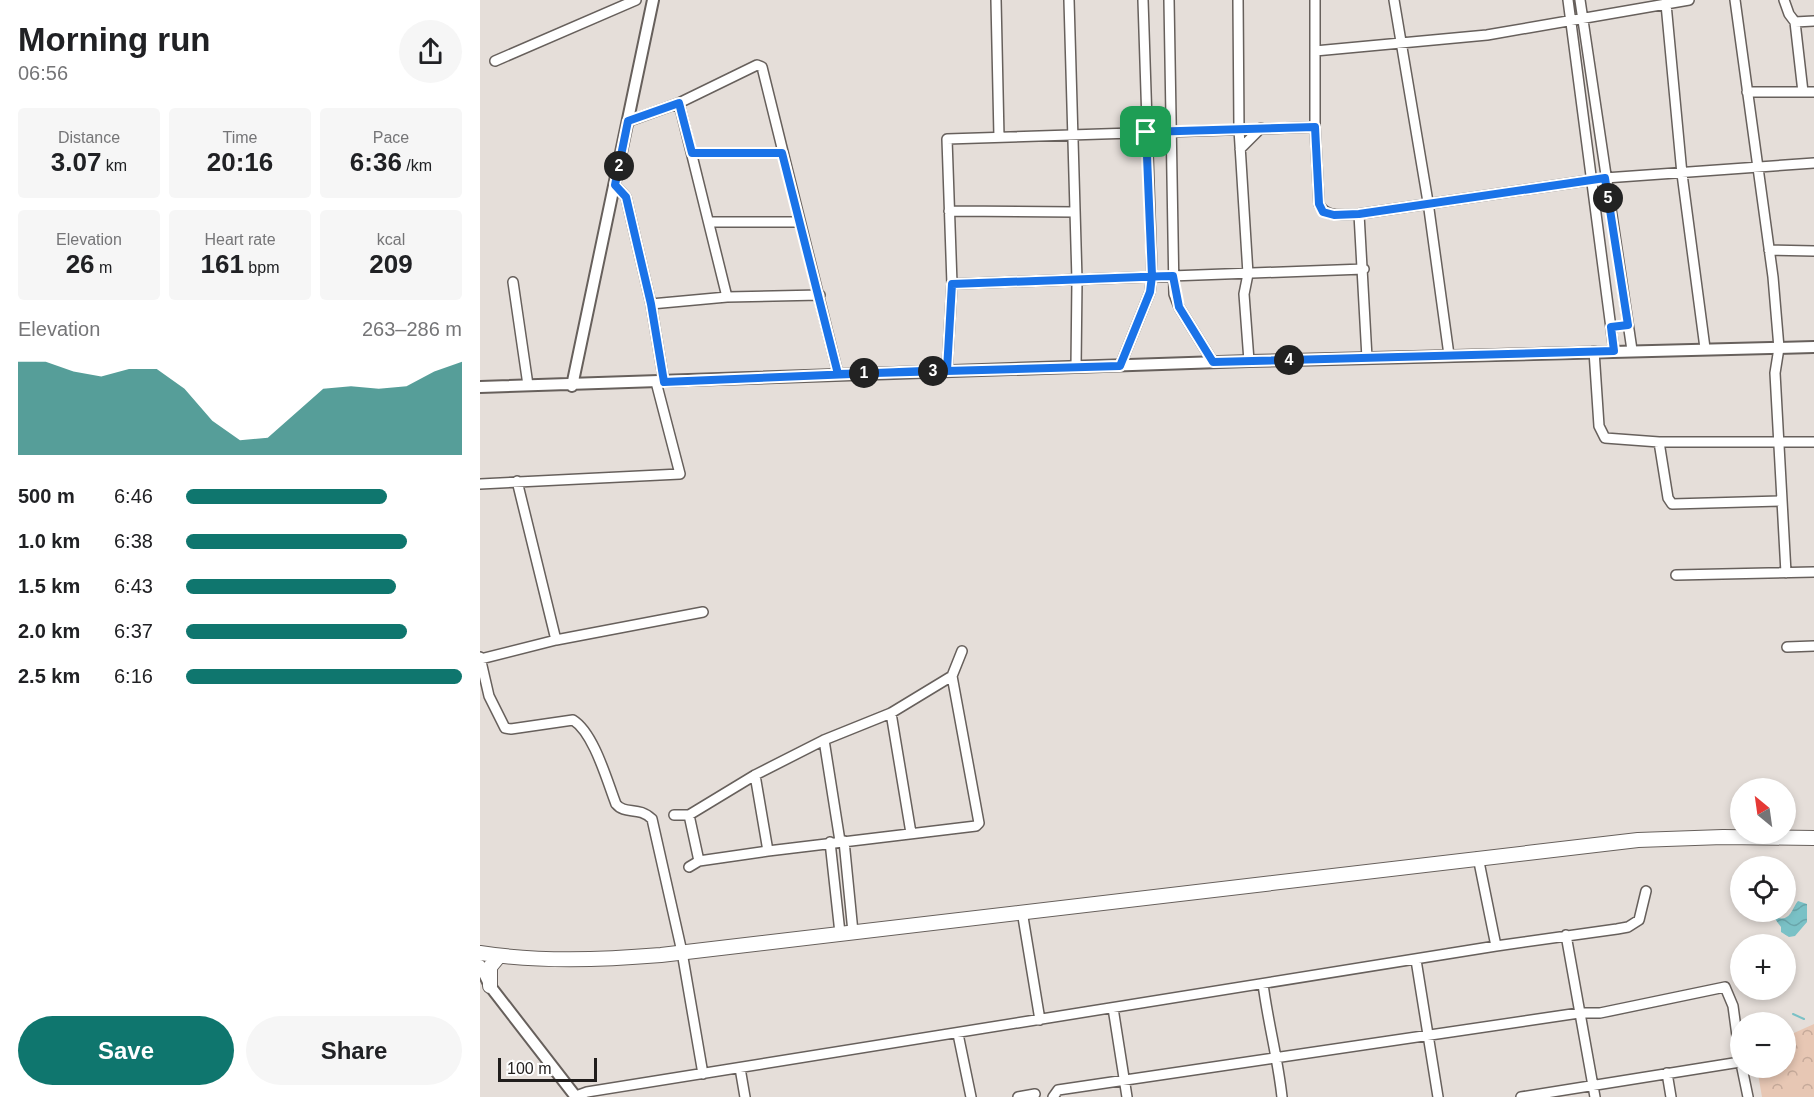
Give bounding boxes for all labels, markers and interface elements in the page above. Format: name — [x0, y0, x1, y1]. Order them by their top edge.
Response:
button: share — [399, 20, 462, 83]
text: Morning run — [18, 21, 210, 58]
text: 06:56 — [18, 62, 68, 84]
pin — [1120, 106, 1171, 157]
icon: arrive — [1129, 115, 1162, 148]
text: Distance — [58, 129, 120, 146]
text: Time — [223, 129, 257, 146]
text: Pace — [373, 129, 409, 146]
text: 3.07 — [51, 147, 101, 177]
text: 20:16 — [207, 147, 273, 177]
text: 6:36 — [350, 147, 402, 177]
pin: 2 — [604, 151, 634, 181]
text: km — [101, 157, 127, 174]
text: /km — [402, 157, 432, 174]
text: 2 — [615, 157, 623, 174]
pin: 5 — [1593, 183, 1623, 213]
text: 5 — [1604, 189, 1612, 206]
text: Elevation — [56, 231, 122, 248]
text: Heart rate — [204, 231, 276, 248]
text: kcal — [377, 231, 405, 248]
text: 26 — [66, 249, 95, 279]
text: 161 — [201, 249, 244, 279]
text: 209 — [369, 249, 413, 279]
text: m — [95, 259, 112, 276]
text: bpm — [244, 259, 279, 276]
text: Elevation — [18, 318, 100, 340]
text: 263–286 m — [362, 318, 462, 340]
pin: 4 — [1274, 345, 1304, 375]
text: 4 — [1285, 351, 1293, 368]
pin: 3 — [918, 356, 948, 386]
pin: 1 — [849, 358, 879, 388]
text: 3 — [929, 362, 937, 379]
text: 1 — [860, 364, 868, 381]
text: 500 m — [18, 485, 75, 507]
text: 6:46 — [114, 485, 153, 507]
text: 1.0 km — [18, 530, 80, 552]
text: 6:38 — [114, 530, 153, 552]
text: 1.5 km — [18, 575, 80, 597]
text: 6:43 — [114, 575, 153, 597]
text: 2.0 km — [18, 620, 80, 642]
text: 6:37 — [114, 620, 153, 642]
text: 2.5 km — [18, 665, 80, 687]
text: 6:16 — [114, 665, 153, 687]
north arrow — [1730, 778, 1796, 844]
map controls — [1730, 778, 1796, 1078]
button: locate — [1730, 856, 1796, 922]
button: + — [1730, 934, 1796, 1000]
button: − — [1730, 1012, 1796, 1078]
button: Save — [18, 1016, 234, 1085]
button: Share — [246, 1016, 462, 1085]
scale bar — [498, 1055, 597, 1082]
text: 100 m — [507, 1060, 551, 1077]

